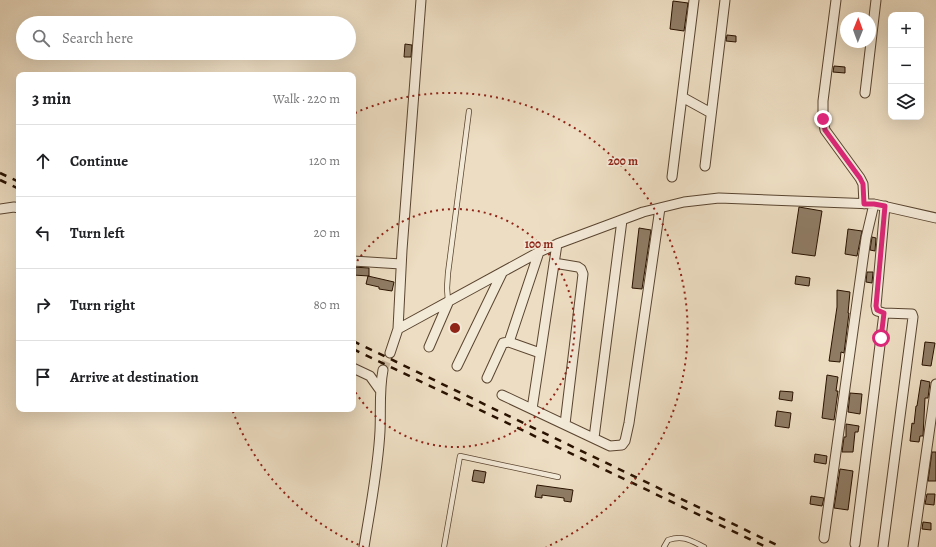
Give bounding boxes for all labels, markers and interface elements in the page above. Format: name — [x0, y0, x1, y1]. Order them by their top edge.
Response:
north arrow — [840, 12, 876, 48]
map controls — [888, 12, 924, 120]
button: + — [888, 12, 924, 48]
search box — [16, 16, 356, 60]
icon: search — [30, 27, 52, 49]
text: Search here — [62, 28, 133, 48]
button: − — [888, 48, 924, 84]
button: layers — [888, 84, 924, 120]
text: 3 min — [32, 87, 71, 110]
text: Walk · 220 m — [273, 90, 340, 107]
route end — [814, 110, 832, 128]
icon: ahead — [32, 150, 54, 172]
text: Continue — [70, 151, 128, 171]
text: 120 m — [309, 152, 340, 169]
text: 200 m — [608, 153, 638, 169]
icon: left — [32, 222, 54, 244]
text: Turn left — [70, 223, 125, 243]
text: 20 m — [314, 224, 340, 241]
text: 100 m — [525, 236, 553, 252]
icon: right — [32, 294, 54, 316]
text: Turn right — [70, 295, 135, 315]
text: 80 m — [313, 296, 340, 313]
centre of rings — [448, 321, 462, 335]
route start — [872, 329, 890, 347]
icon: arrive — [32, 366, 54, 388]
text: Arrive at destination — [70, 367, 199, 387]

